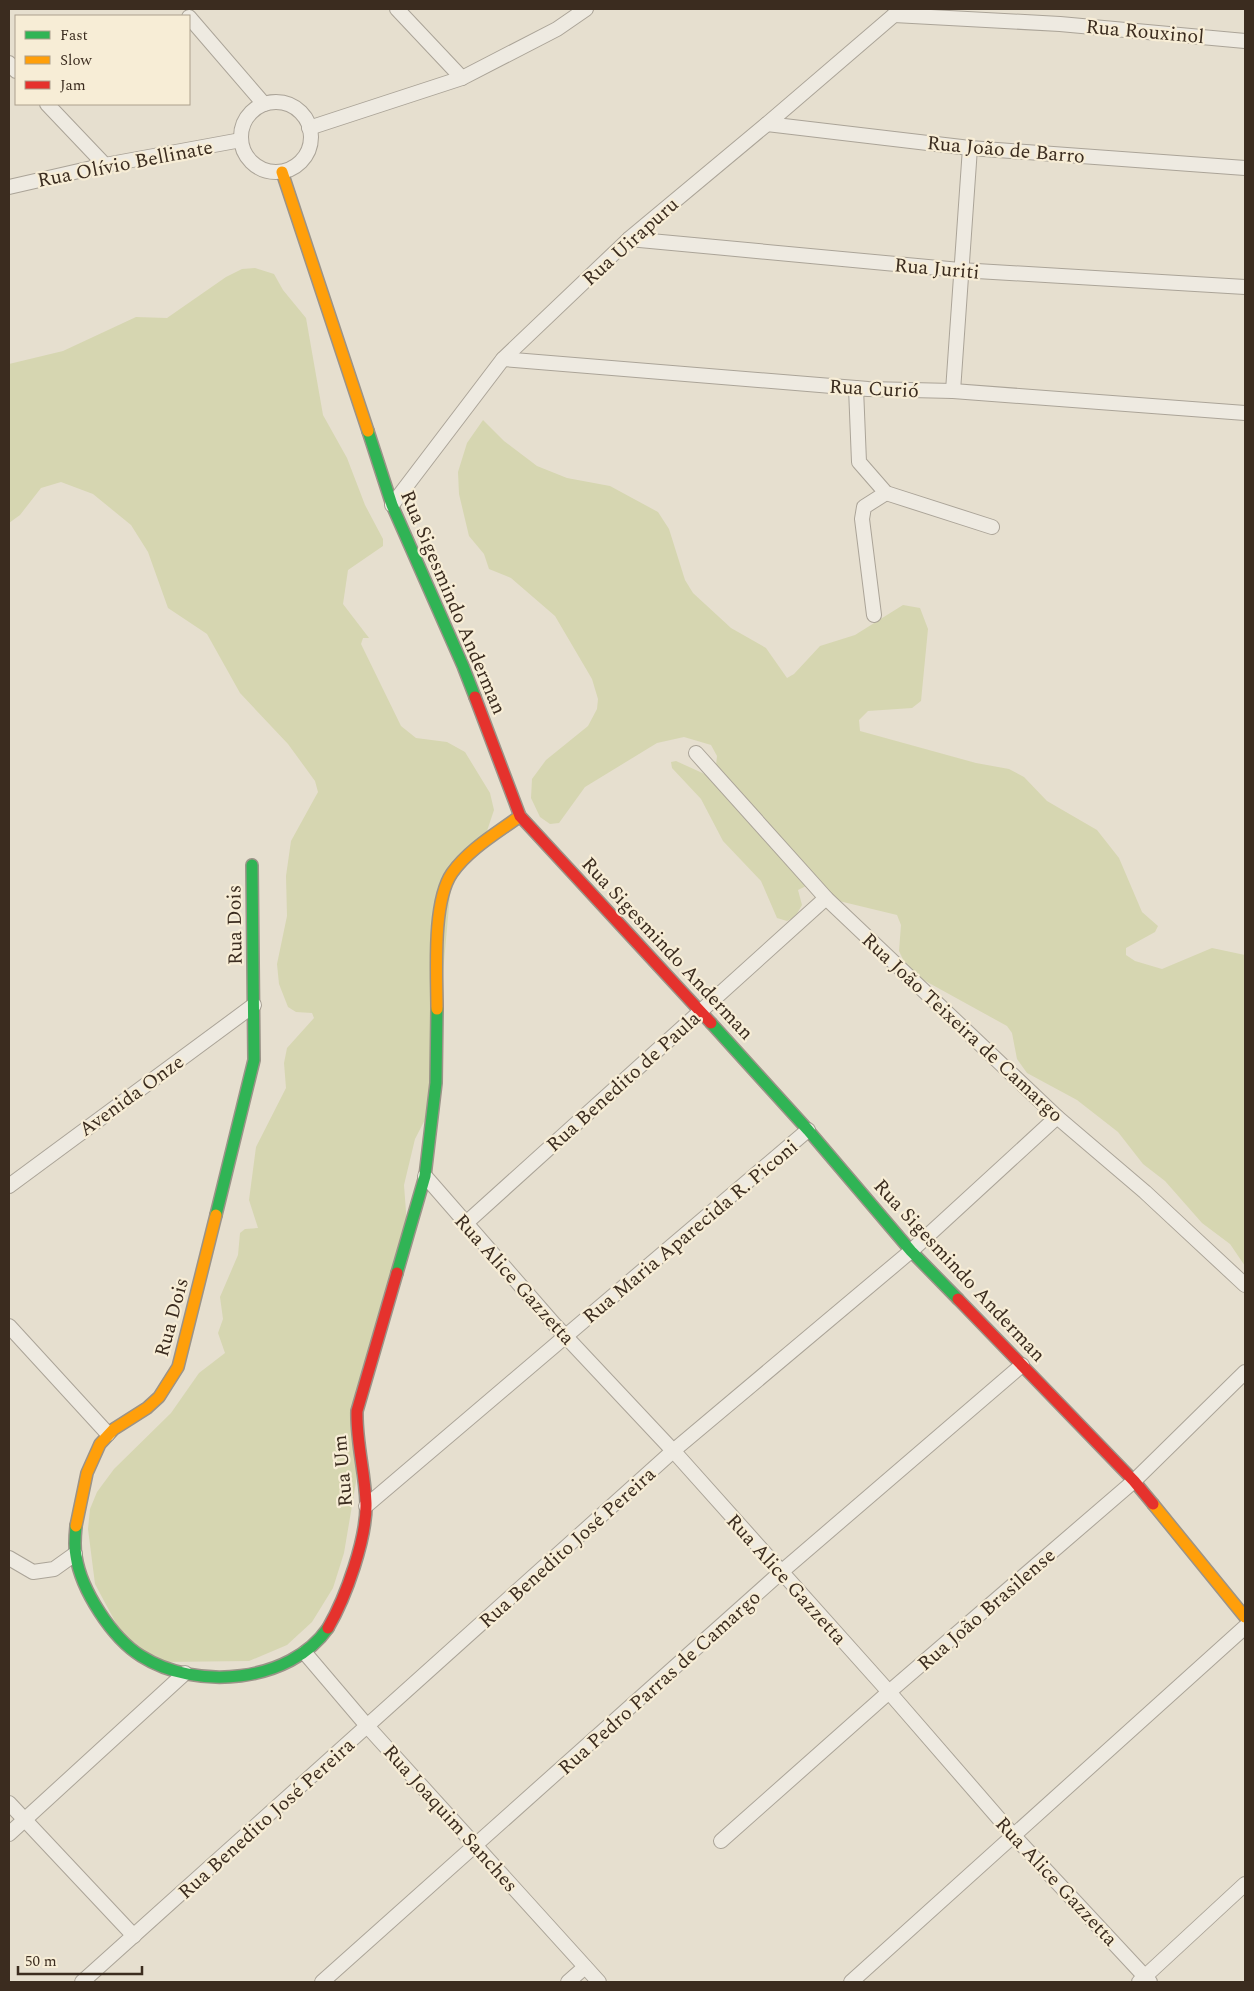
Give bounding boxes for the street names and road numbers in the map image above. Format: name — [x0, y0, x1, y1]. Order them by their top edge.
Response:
street label: Rua Rouxinol — [1084, 12, 1205, 52]
street label: Rua João de Barro — [926, 128, 1086, 172]
street label: Rua Olívio Bellinate — [35, 132, 216, 196]
street label: Rua Uirapuru — [576, 190, 686, 293]
street label: Rua Juriti — [893, 250, 981, 288]
street label: Rua Curió — [828, 372, 920, 406]
street label: Rua Sigesmindo Anderman — [392, 486, 514, 719]
street label: Rua Sigesmindo Anderman — [574, 850, 760, 1047]
street label: Rua Dois — [219, 885, 251, 965]
street label: Rua João Teixeira de Camargo — [855, 926, 1070, 1130]
street label: Rua Benedito de Paula — [540, 1004, 708, 1159]
street label: Avenida Onze — [73, 1047, 191, 1144]
street label: Rua Maria Aparecida R. Piconi — [576, 1132, 805, 1331]
street label: Rua Sigesmindo Anderman — [866, 1172, 1052, 1369]
street label: Rua Alice Gazzetta — [447, 1207, 582, 1352]
street label: Rua Dois — [147, 1275, 197, 1360]
street label: Rua Um — [325, 1434, 361, 1508]
street label: Rua Benedito José Pereira — [472, 1460, 663, 1636]
street label: Rua Alice Gazzetta — [719, 1507, 854, 1652]
street label: Rua João Brasilense — [911, 1541, 1062, 1678]
street label: Rua Pedro Parras de Camargo — [551, 1583, 768, 1782]
street label: Rua Benedito José Pereira — [171, 1731, 362, 1907]
street label: Rua Joaquim Sanches — [376, 1738, 525, 1899]
street label: Rua Alice Gazzetta — [988, 1810, 1125, 1954]

